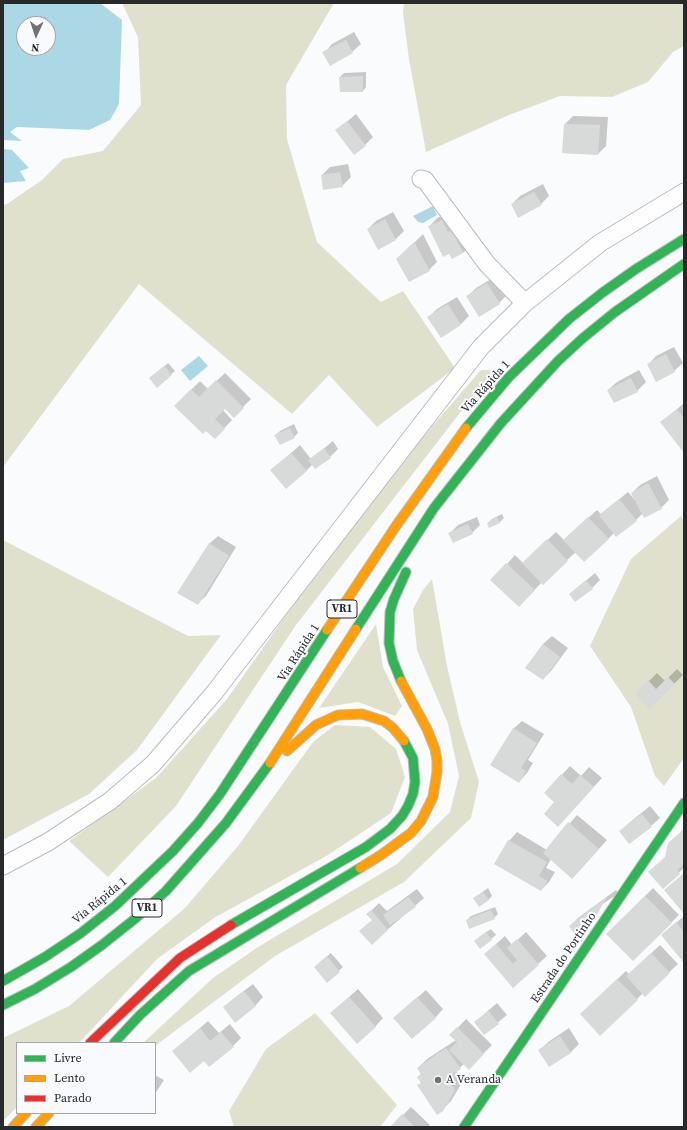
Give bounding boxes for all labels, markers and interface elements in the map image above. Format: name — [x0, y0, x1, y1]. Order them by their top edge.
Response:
north arrow — [16, 16, 56, 56]
text: N — [31, 40, 40, 55]
street label: Via Rápida 1 — [459, 358, 513, 416]
road number: VR1 — [327, 600, 357, 618]
street label: Via Rápida 1 — [275, 621, 323, 685]
street label: Via Rápida 1 — [70, 875, 130, 927]
road number: VR1 — [132, 899, 162, 917]
street label: Estrada do Portinho — [528, 910, 600, 1006]
legend — [16, 1042, 156, 1114]
text: Livre — [54, 1050, 82, 1066]
text: Lento — [54, 1070, 85, 1086]
place label: A Veranda — [446, 1073, 501, 1087]
marker: A Veranda — [433, 1075, 443, 1085]
text: Parado — [54, 1090, 92, 1106]

